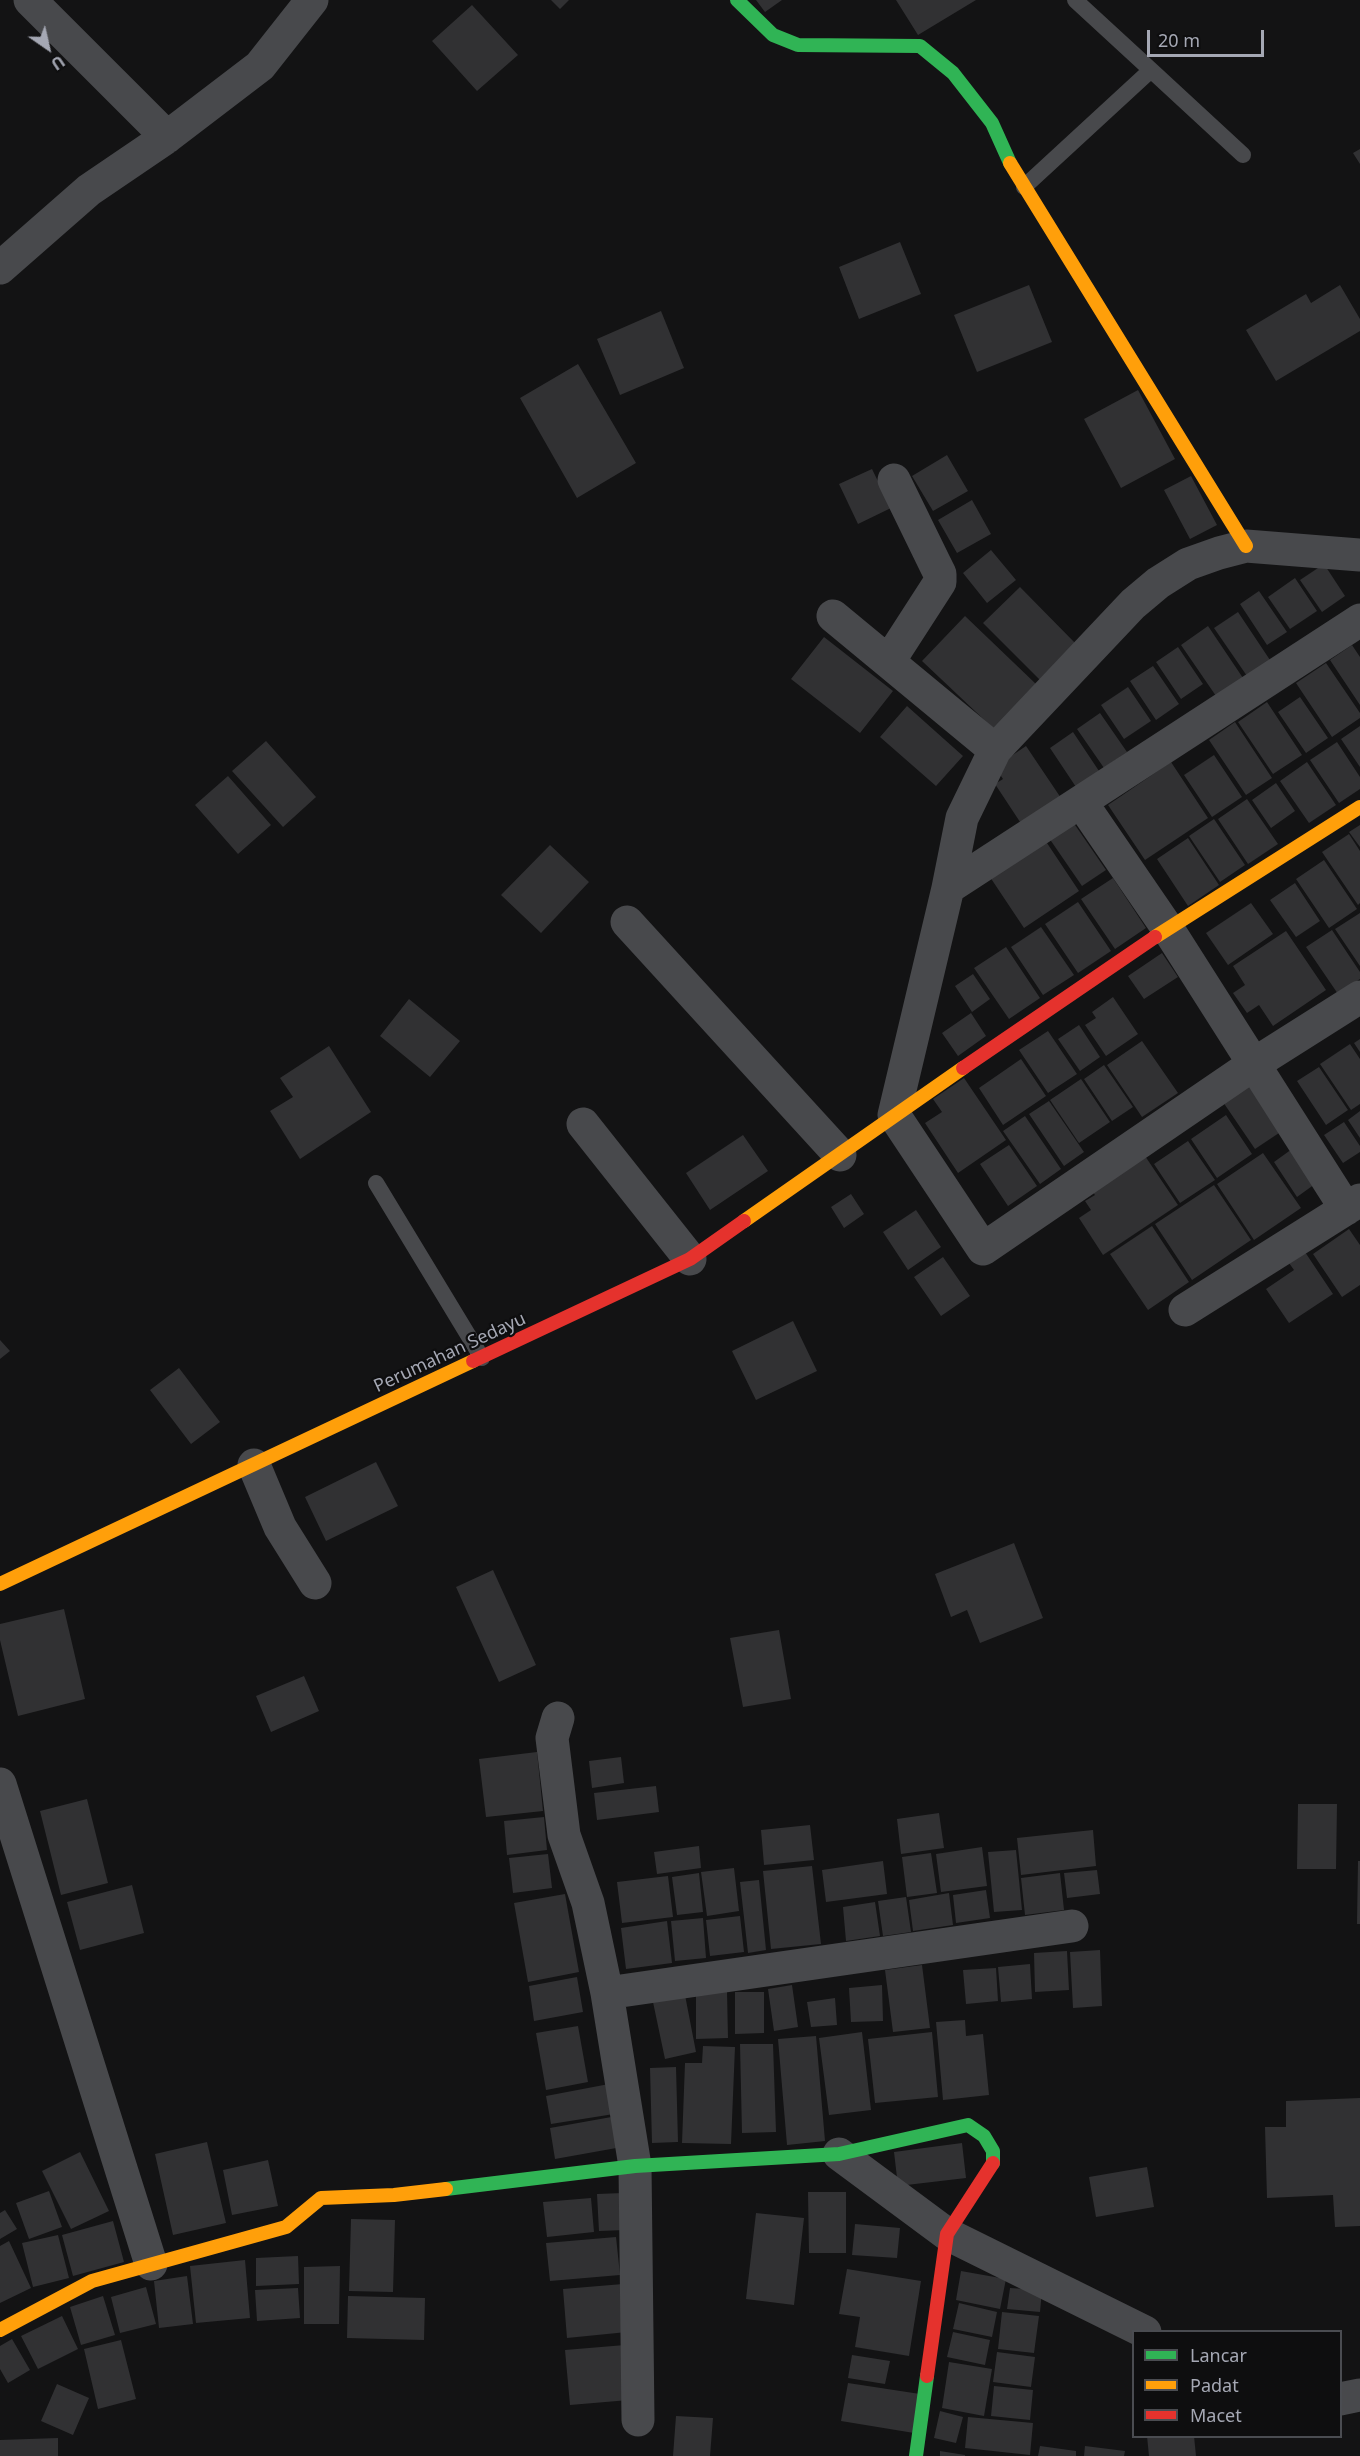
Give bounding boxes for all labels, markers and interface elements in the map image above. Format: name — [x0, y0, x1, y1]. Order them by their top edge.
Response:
north arrow — [18, 18, 78, 78]
scale bar — [1150, 18, 1267, 56]
text: 20 m — [1158, 28, 1200, 52]
text: U — [47, 50, 69, 75]
street label: Perumahan Sedayu — [371, 1308, 529, 1398]
legend — [1132, 2330, 1342, 2438]
text: Lancar — [1190, 2343, 1247, 2367]
text: Padat — [1190, 2373, 1239, 2397]
text: Macet — [1190, 2403, 1242, 2427]

